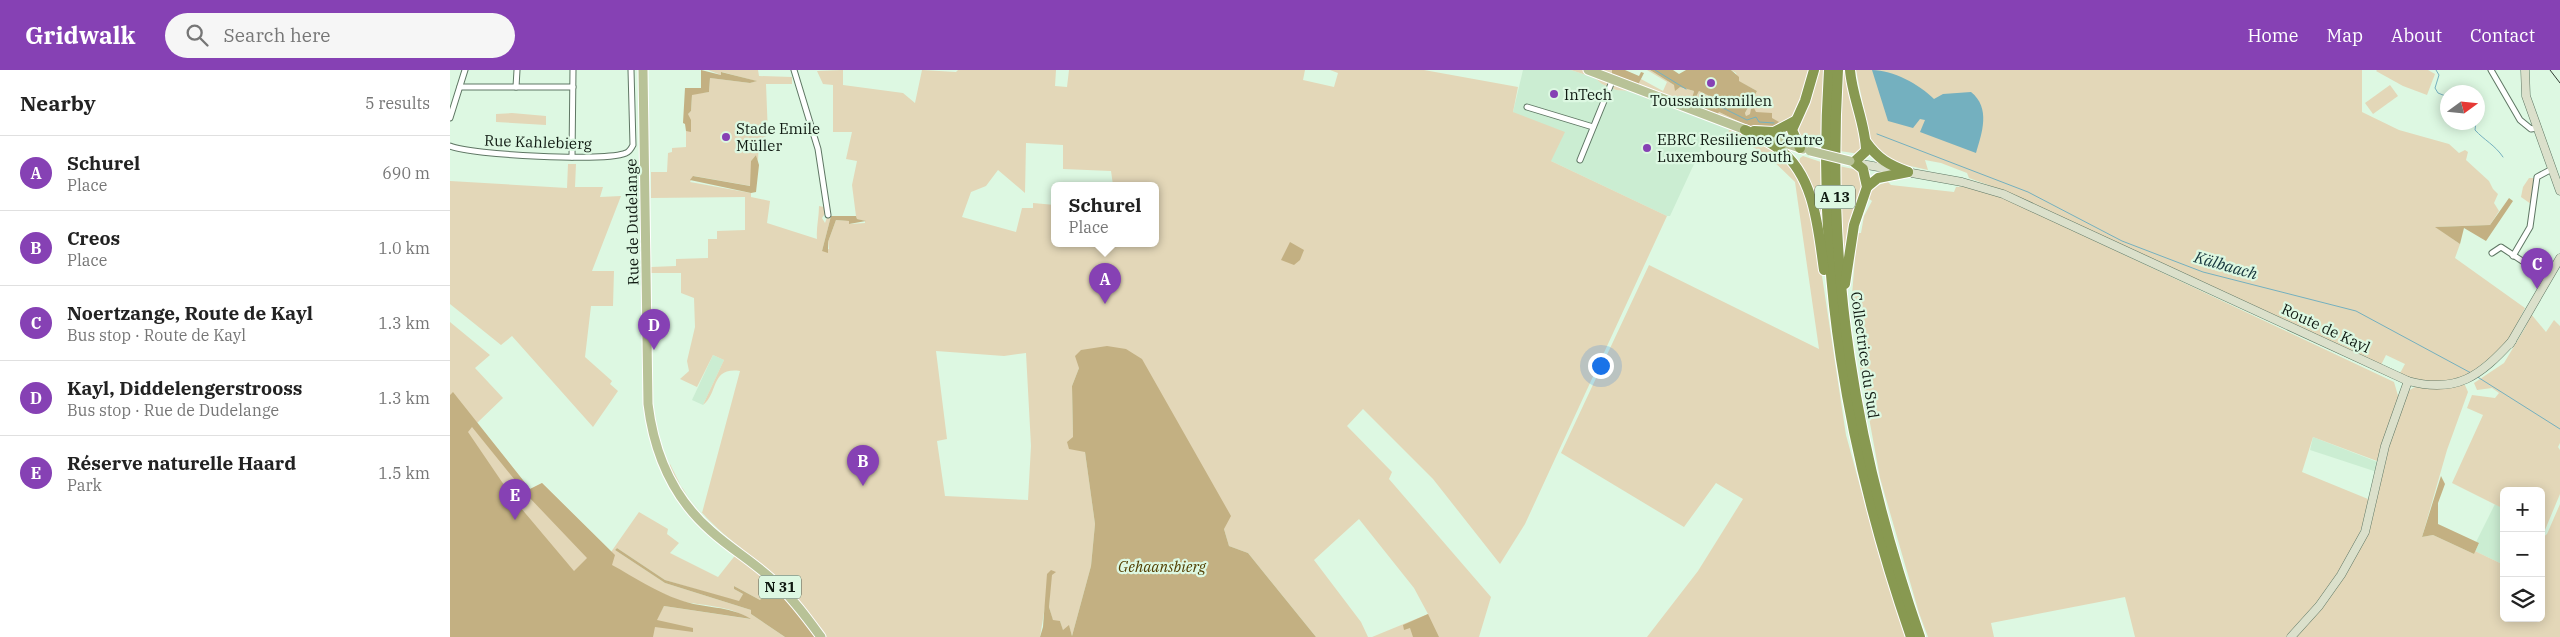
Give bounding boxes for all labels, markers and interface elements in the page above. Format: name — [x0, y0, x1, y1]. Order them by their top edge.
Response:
search box — [165, 13, 515, 58]
text: Gridwalk — [25, 19, 135, 51]
icon: search — [183, 21, 211, 49]
text: Search here — [223, 23, 331, 47]
text: Home — [2247, 24, 2299, 47]
text: Map — [2327, 24, 2363, 47]
text: About — [2391, 24, 2442, 47]
text: Contact — [2470, 24, 2535, 47]
marker: Toussaintsmillen — [1705, 77, 1717, 89]
place label: InTech — [1564, 85, 1612, 104]
north arrow — [2440, 85, 2485, 130]
marker: InTech — [1548, 88, 1560, 100]
text: Nearby — [20, 89, 96, 117]
place label: Toussaintsmillen — [1650, 91, 1772, 110]
text: 5 results — [365, 93, 430, 113]
place label: Stade Emile Müller — [736, 119, 820, 155]
place label: EBRC Resilience Centre Luxembourg South — [1657, 130, 1823, 166]
street label: Rue Kahlebierg — [484, 131, 592, 153]
marker: Stade Emile Müller — [720, 131, 732, 143]
marker: EBRC Resilience Centre Luxembourg South — [1641, 142, 1653, 154]
text: Schurel — [67, 151, 140, 175]
street label: Rue de Dudelange — [621, 158, 643, 286]
text: A — [30, 163, 42, 183]
text: 690 m — [382, 163, 430, 183]
text: Place — [67, 175, 107, 195]
popup — [1051, 182, 1159, 247]
road number: A 13 — [1815, 185, 1855, 208]
text: Schurel — [1068, 193, 1142, 217]
text: Place — [1068, 217, 1109, 237]
text: Creos — [67, 226, 120, 250]
text: B — [30, 238, 42, 258]
text: 1.0 km — [378, 238, 430, 258]
water label: Kälbaach — [2191, 246, 2260, 284]
pin: C — [2521, 248, 2553, 289]
text: Place — [67, 250, 107, 270]
pin: A — [1089, 263, 1121, 304]
street label: Collectrice du Sud — [1847, 290, 1883, 420]
street label: Route de Kayl — [2278, 299, 2374, 357]
text: Noertzange, Route de Kayl — [67, 301, 313, 325]
pin: D — [638, 309, 670, 350]
text: C — [31, 313, 41, 333]
text: 1.3 km — [378, 313, 430, 333]
text: Bus stop · Route de Kayl — [67, 325, 246, 345]
your location — [1588, 353, 1614, 379]
text: Kayl, Diddelengerstrooss — [67, 376, 302, 400]
text: D — [30, 388, 42, 408]
text: 1.3 km — [378, 388, 430, 408]
text: Bus stop · Rue de Dudelange — [67, 400, 279, 420]
pin: B — [847, 445, 879, 486]
text: Réserve naturelle Haard — [67, 451, 296, 475]
text: E — [31, 463, 41, 483]
text: 1.5 km — [378, 463, 430, 483]
text: Park — [67, 475, 102, 495]
pin: E — [499, 479, 531, 520]
map controls — [2500, 487, 2545, 622]
button: + — [2500, 487, 2545, 532]
button: − — [2500, 532, 2545, 577]
park label: Gehaansbierg — [1118, 557, 1207, 576]
road number: N 31 — [759, 576, 801, 598]
button: layers — [2500, 577, 2545, 622]

